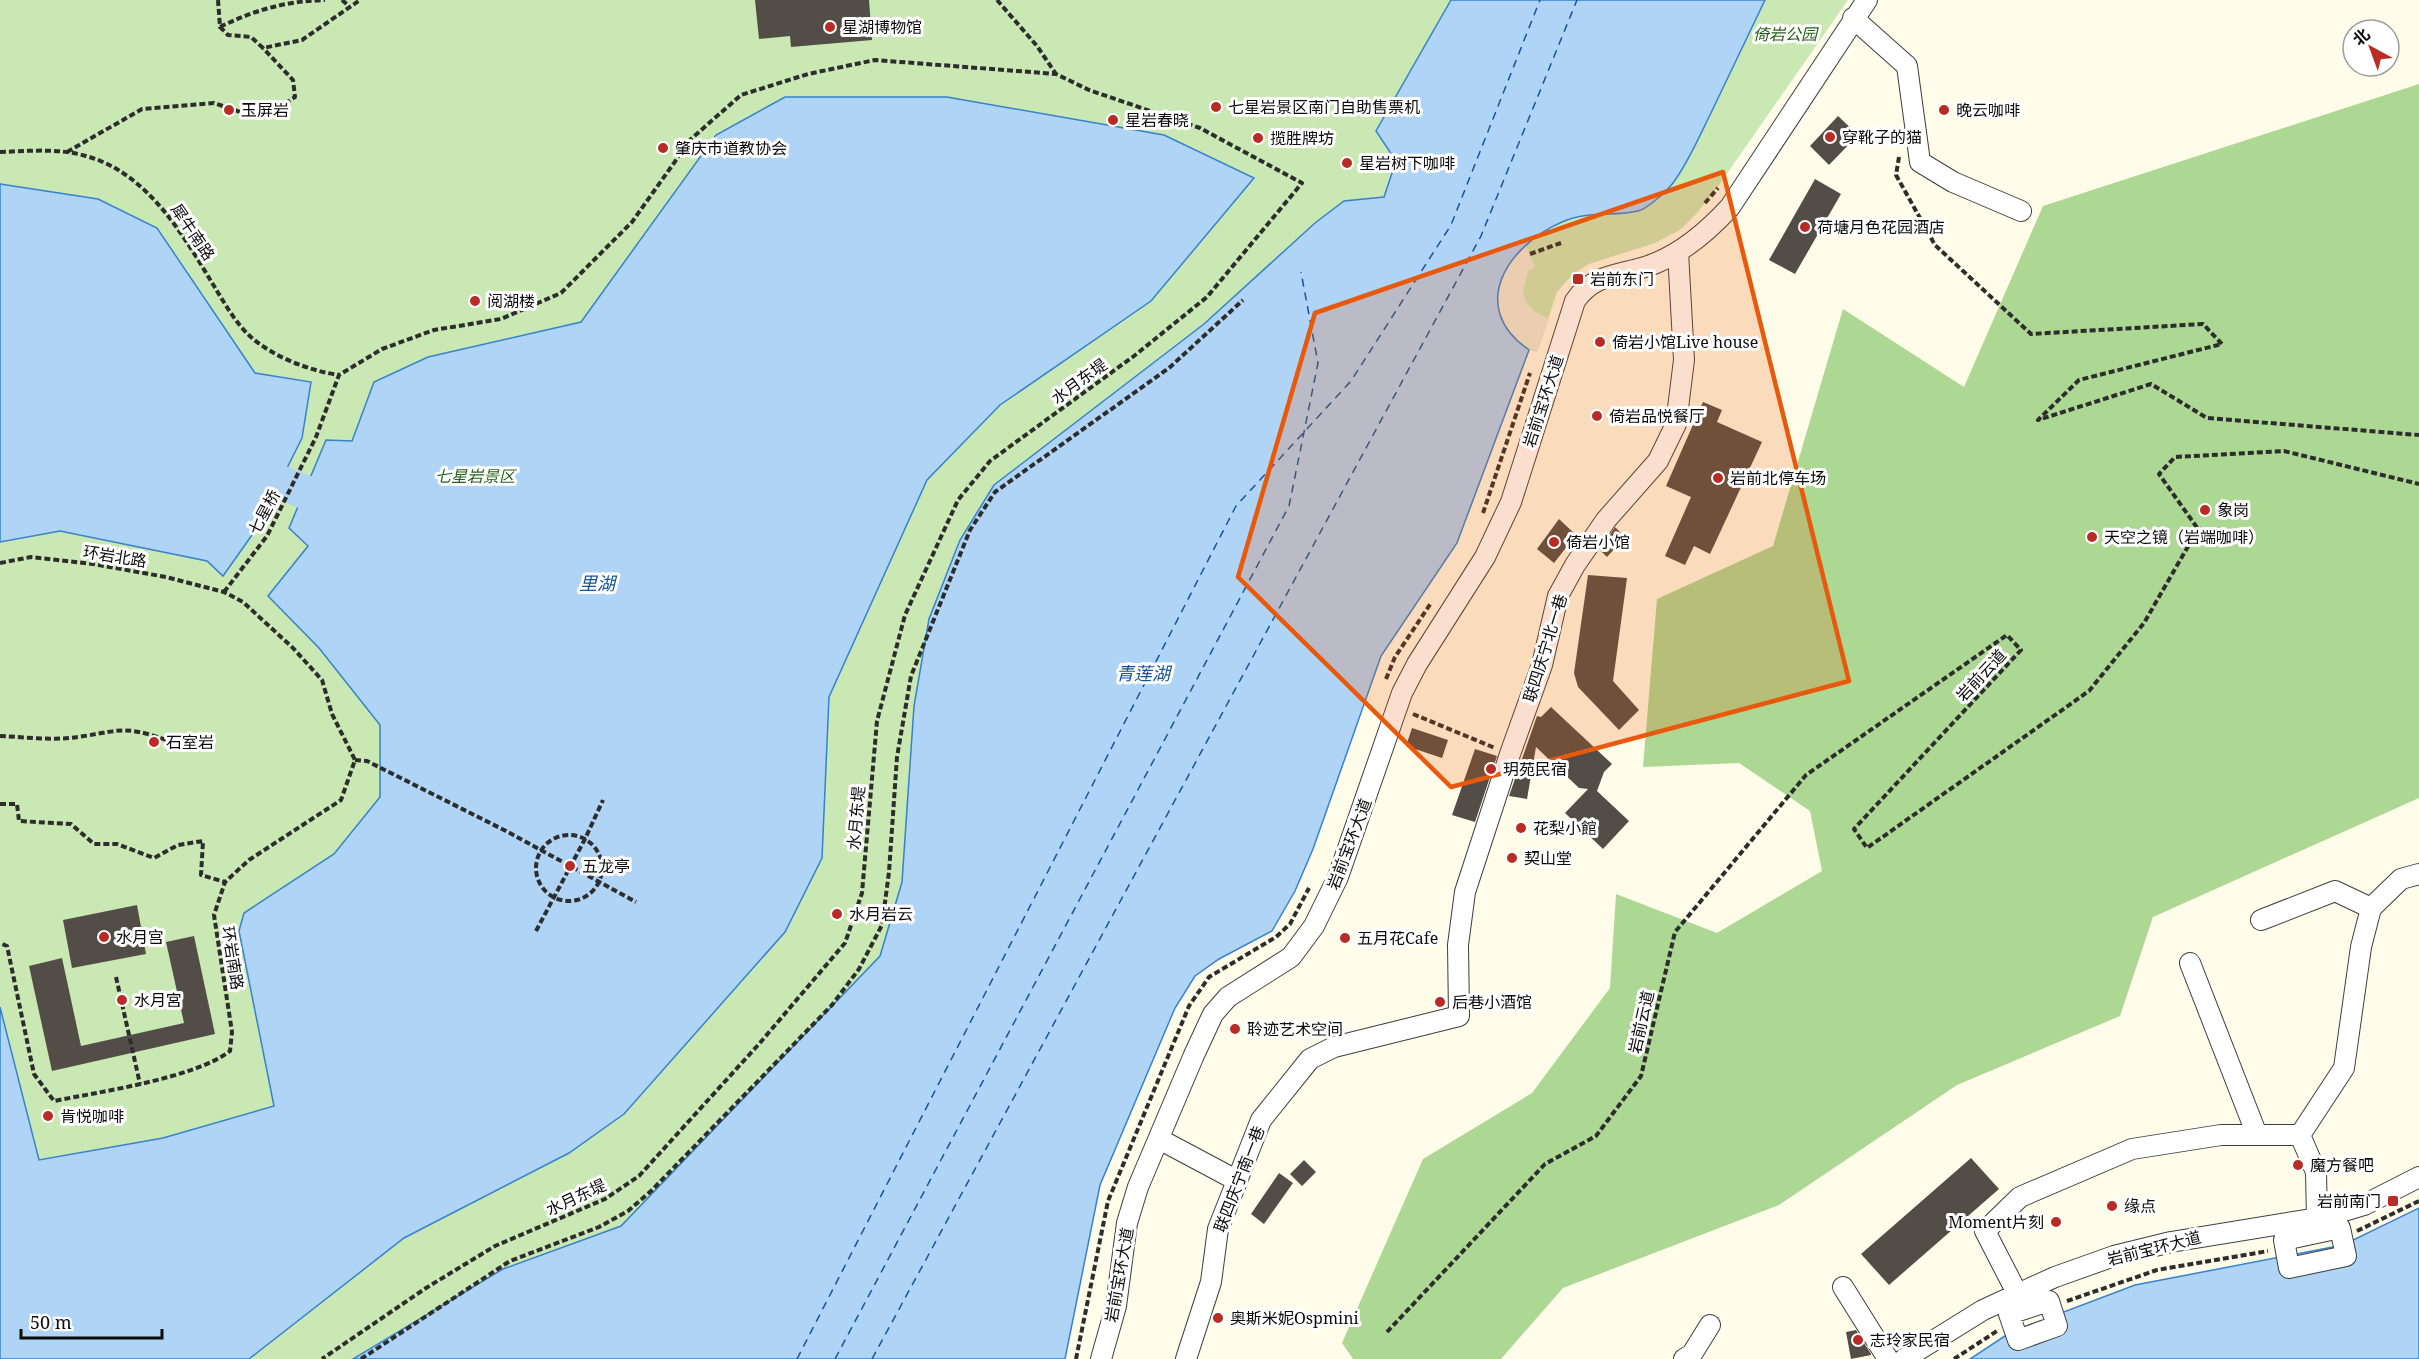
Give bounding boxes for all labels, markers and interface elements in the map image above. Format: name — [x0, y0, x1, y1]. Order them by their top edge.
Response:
place label: 星湖博物馆 — [842, 16, 922, 38]
north arrow — [2341, 18, 2401, 78]
marker: 星湖博物馆 — [823, 20, 837, 34]
park label: 倚岩公园 — [1753, 23, 1819, 45]
text: 北 — [2348, 23, 2374, 50]
place label: 七星岩景区南门自助售票机 — [1228, 96, 1420, 118]
place label: 玉屏岩 — [241, 99, 289, 121]
place label: 晚云咖啡 — [1956, 99, 2020, 121]
marker: 七星岩景区南门自助售票机 — [1209, 100, 1223, 114]
marker: 玉屏岩 — [222, 103, 236, 117]
marker: 晚云咖啡 — [1937, 103, 1951, 117]
place label: 星岩春晓 — [1125, 109, 1189, 131]
marker: 星岩春晓 — [1106, 113, 1120, 127]
place label: 穿靴子的猫 — [1842, 126, 1922, 148]
place label: 揽胜牌坊 — [1270, 127, 1334, 149]
marker: 穿靴子的猫 — [1823, 130, 1837, 144]
marker: 揽胜牌坊 — [1251, 131, 1265, 145]
place label: 肇庆市道教协会 — [675, 137, 787, 159]
marker: 肇庆市道教协会 — [656, 141, 670, 155]
place label: 星岩树下咖啡 — [1359, 152, 1455, 174]
marker: 星岩树下咖啡 — [1340, 156, 1354, 170]
street label: 犀牛南路 — [166, 199, 220, 265]
place label: 荷塘月色花园酒店 — [1817, 216, 1945, 238]
marker: 荷塘月色花园酒店 — [1798, 220, 1812, 234]
place label: 岩前东门 — [1590, 268, 1654, 290]
marker: 岩前东门 — [1571, 272, 1585, 286]
place label: 阅湖楼 — [487, 290, 535, 312]
marker: 阅湖楼 — [468, 294, 482, 308]
place label: 倚岩小馆Live house — [1612, 331, 1758, 353]
marker: 倚岩小馆Live house — [1593, 335, 1607, 349]
street label: 岩前宝环大道 — [1518, 352, 1568, 450]
street label: 水月东堤 — [1047, 353, 1111, 409]
place label: 倚岩品悦餐厅 — [1609, 405, 1705, 427]
marker: 倚岩品悦餐厅 — [1590, 409, 1604, 423]
park label: 七星岩景区 — [435, 465, 517, 487]
place label: 岩前北停车场 — [1730, 467, 1826, 489]
marker: 岩前北停车场 — [1711, 471, 1725, 485]
street label: 七星桥 — [243, 486, 285, 538]
place label: 象岗 — [2217, 499, 2249, 521]
marker: 象岗 — [2198, 503, 2212, 517]
place label: 天空之镜（岩端咖啡） — [2104, 526, 2264, 548]
marker: 天空之镜（岩端咖啡） — [2085, 530, 2099, 544]
place label: 倚岩小馆 — [1566, 531, 1630, 553]
marker: 倚岩小馆 — [1547, 535, 1561, 549]
street label: 环岩北路 — [82, 540, 148, 572]
water label: 里湖 — [579, 571, 618, 595]
street label: 联四庆宁北一巷 — [1518, 591, 1572, 705]
street label: 岩前云道 — [1951, 644, 2011, 706]
water label: 青莲湖 — [1116, 661, 1173, 685]
place label: 石室岩 — [166, 731, 214, 753]
marker: 石室岩 — [147, 735, 161, 749]
place label: 玥苑民宿 — [1503, 758, 1567, 780]
marker: 玥苑民宿 — [1484, 762, 1498, 776]
street label: 水月东堤 — [842, 785, 870, 851]
street label: 岩前宝环大道 — [1322, 795, 1376, 893]
place label: 花梨小館 — [1533, 817, 1597, 839]
marker: 花梨小館 — [1514, 821, 1528, 835]
place label: 契山堂 — [1524, 847, 1572, 869]
marker: 契山堂 — [1505, 851, 1519, 865]
place label: 五龙亭 — [582, 855, 630, 877]
marker: 五龙亭 — [563, 859, 577, 873]
place label: 水月岩云 — [849, 903, 913, 925]
marker: 水月岩云 — [830, 907, 844, 921]
street label: 环岩南路 — [217, 925, 249, 991]
place label: 水月宫 — [116, 926, 164, 948]
place label: 五月花Cafe — [1357, 927, 1438, 949]
marker: 水月宫 — [97, 930, 111, 944]
marker: 五月花Cafe — [1338, 931, 1352, 945]
street label: 岩前云道 — [1623, 988, 1659, 1056]
place label: 水月宮 — [134, 989, 182, 1011]
place label: 后巷小酒馆 — [1452, 991, 1532, 1013]
marker: 水月宮 — [115, 993, 129, 1007]
marker: 后巷小酒馆 — [1433, 995, 1447, 1009]
place label: 聆迹艺术空间 — [1247, 1018, 1343, 1040]
marker: 聆迹艺术空间 — [1228, 1022, 1242, 1036]
place label: 肯悦咖啡 — [60, 1105, 124, 1127]
marker: 肯悦咖啡 — [41, 1109, 55, 1123]
street label: 联四庆宁南一巷 — [1209, 1123, 1269, 1235]
place label: 魔方餐吧 — [2310, 1154, 2374, 1176]
marker: 魔方餐吧 — [2291, 1158, 2305, 1172]
street label: 水月东堤 — [542, 1174, 610, 1220]
place label: 岩前南门 — [2317, 1190, 2381, 1212]
marker: 岩前南门 — [2386, 1194, 2400, 1208]
place label: 缘点 — [2124, 1195, 2156, 1217]
marker: 缘点 — [2105, 1199, 2119, 1213]
place label: Moment片刻 — [1948, 1211, 2044, 1233]
marker: Moment片刻 — [2049, 1215, 2063, 1229]
street label: 岩前宝环大道 — [1100, 1226, 1138, 1324]
street label: 岩前宝环大道 — [2105, 1226, 2203, 1270]
scale bar — [21, 1302, 162, 1340]
place label: 奥斯米妮Ospmini — [1230, 1307, 1359, 1329]
text: 50 m — [30, 1310, 72, 1334]
marker: 奥斯米妮Ospmini — [1211, 1311, 1225, 1325]
place label: 志玲家民宿 — [1870, 1329, 1950, 1351]
marker: 志玲家民宿 — [1851, 1333, 1865, 1347]

